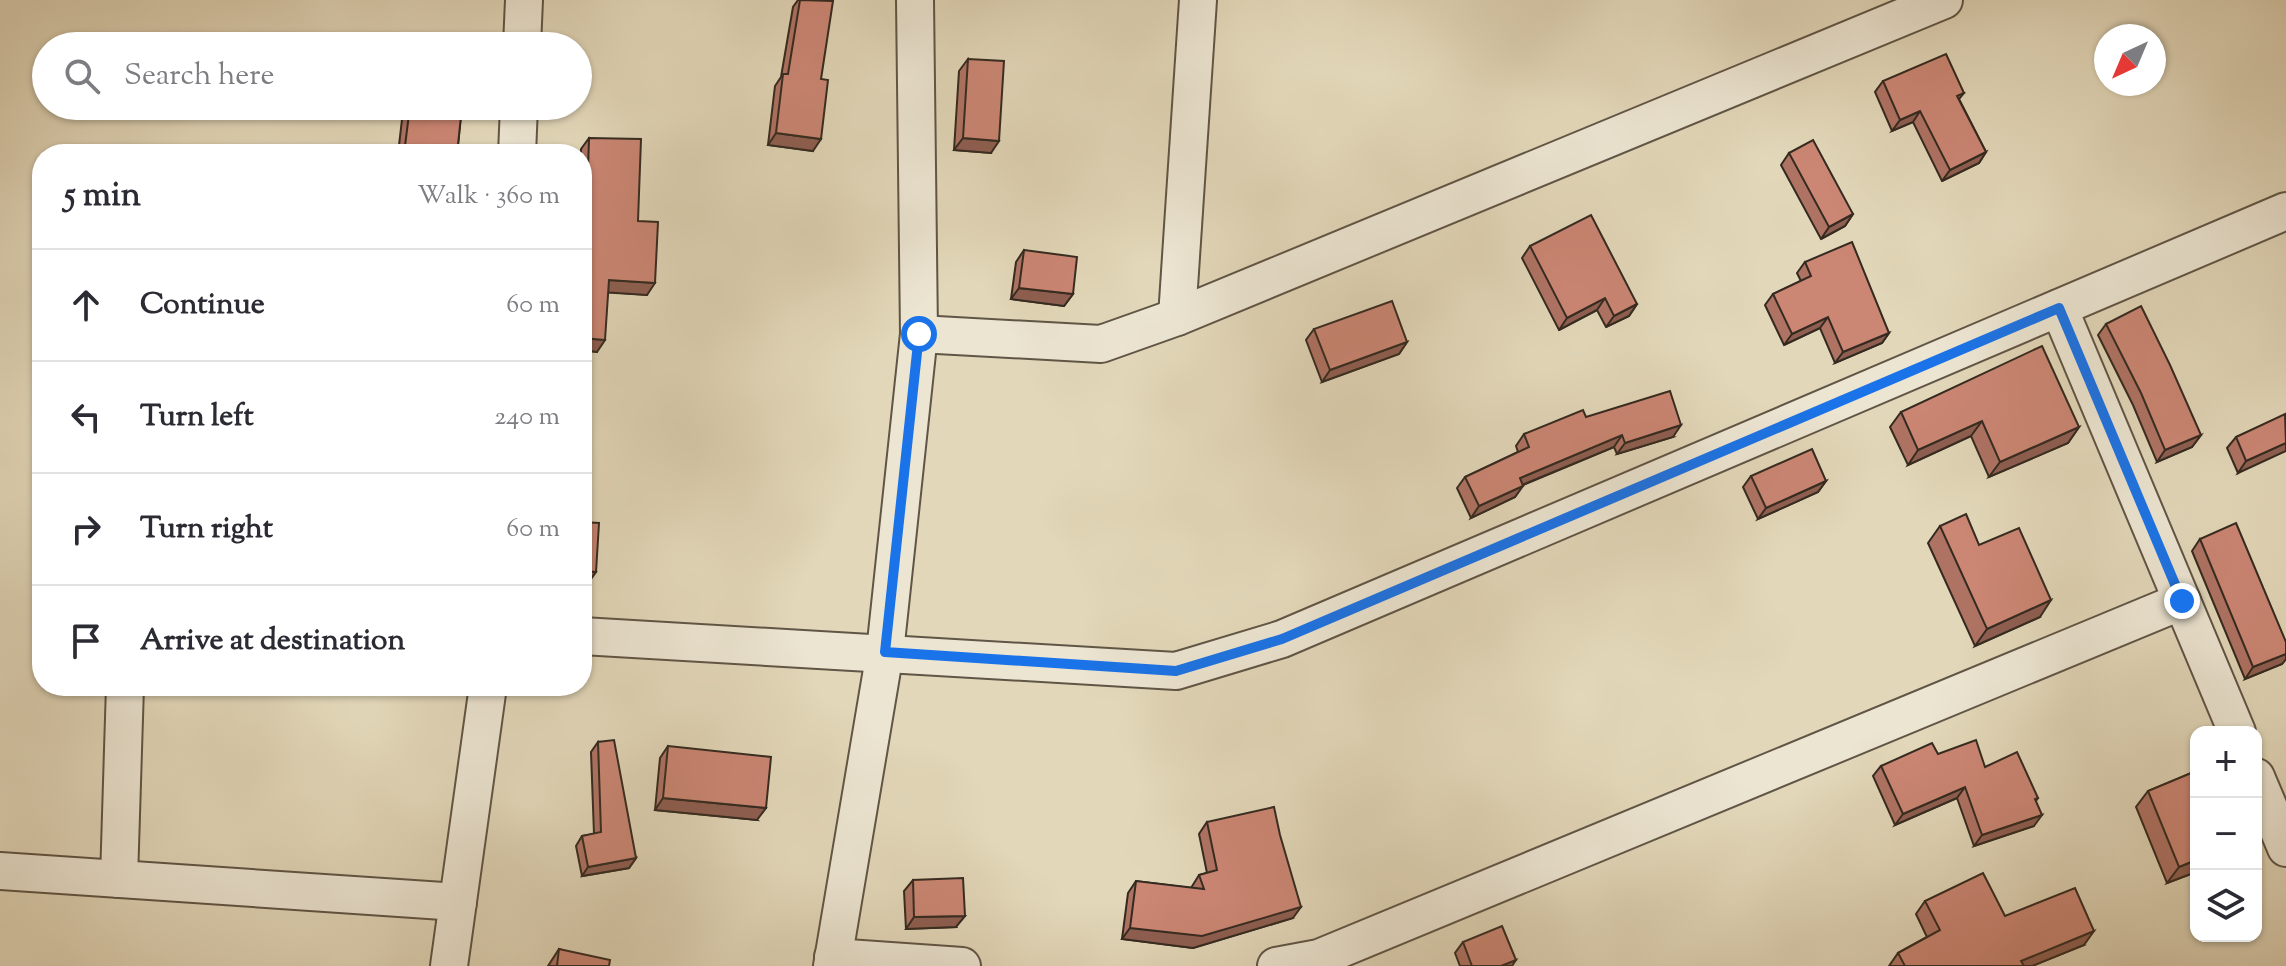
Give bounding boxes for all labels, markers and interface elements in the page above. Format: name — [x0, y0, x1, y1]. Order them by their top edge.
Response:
north arrow — [2094, 24, 2166, 96]
search box — [32, 32, 592, 120]
icon: search — [60, 54, 104, 98]
text: Search here — [124, 55, 274, 98]
text: 5 min — [64, 172, 141, 221]
text: Walk · 360 m — [417, 178, 560, 215]
icon: ahead — [64, 283, 108, 327]
text: Continue — [140, 284, 265, 327]
text: 60 m — [506, 287, 560, 324]
route start — [901, 316, 937, 352]
icon: left — [64, 395, 108, 439]
text: Turn left — [140, 396, 254, 439]
text: 240 m — [494, 399, 560, 436]
icon: right — [64, 507, 108, 551]
text: Turn right — [140, 508, 273, 551]
text: 60 m — [506, 511, 560, 548]
route end — [2164, 583, 2200, 619]
icon: arrive — [64, 619, 108, 663]
text: Arrive at destination — [140, 620, 405, 663]
map controls — [2190, 726, 2262, 942]
button: + — [2190, 726, 2262, 798]
button: − — [2190, 798, 2262, 870]
button: layers — [2190, 870, 2262, 942]

